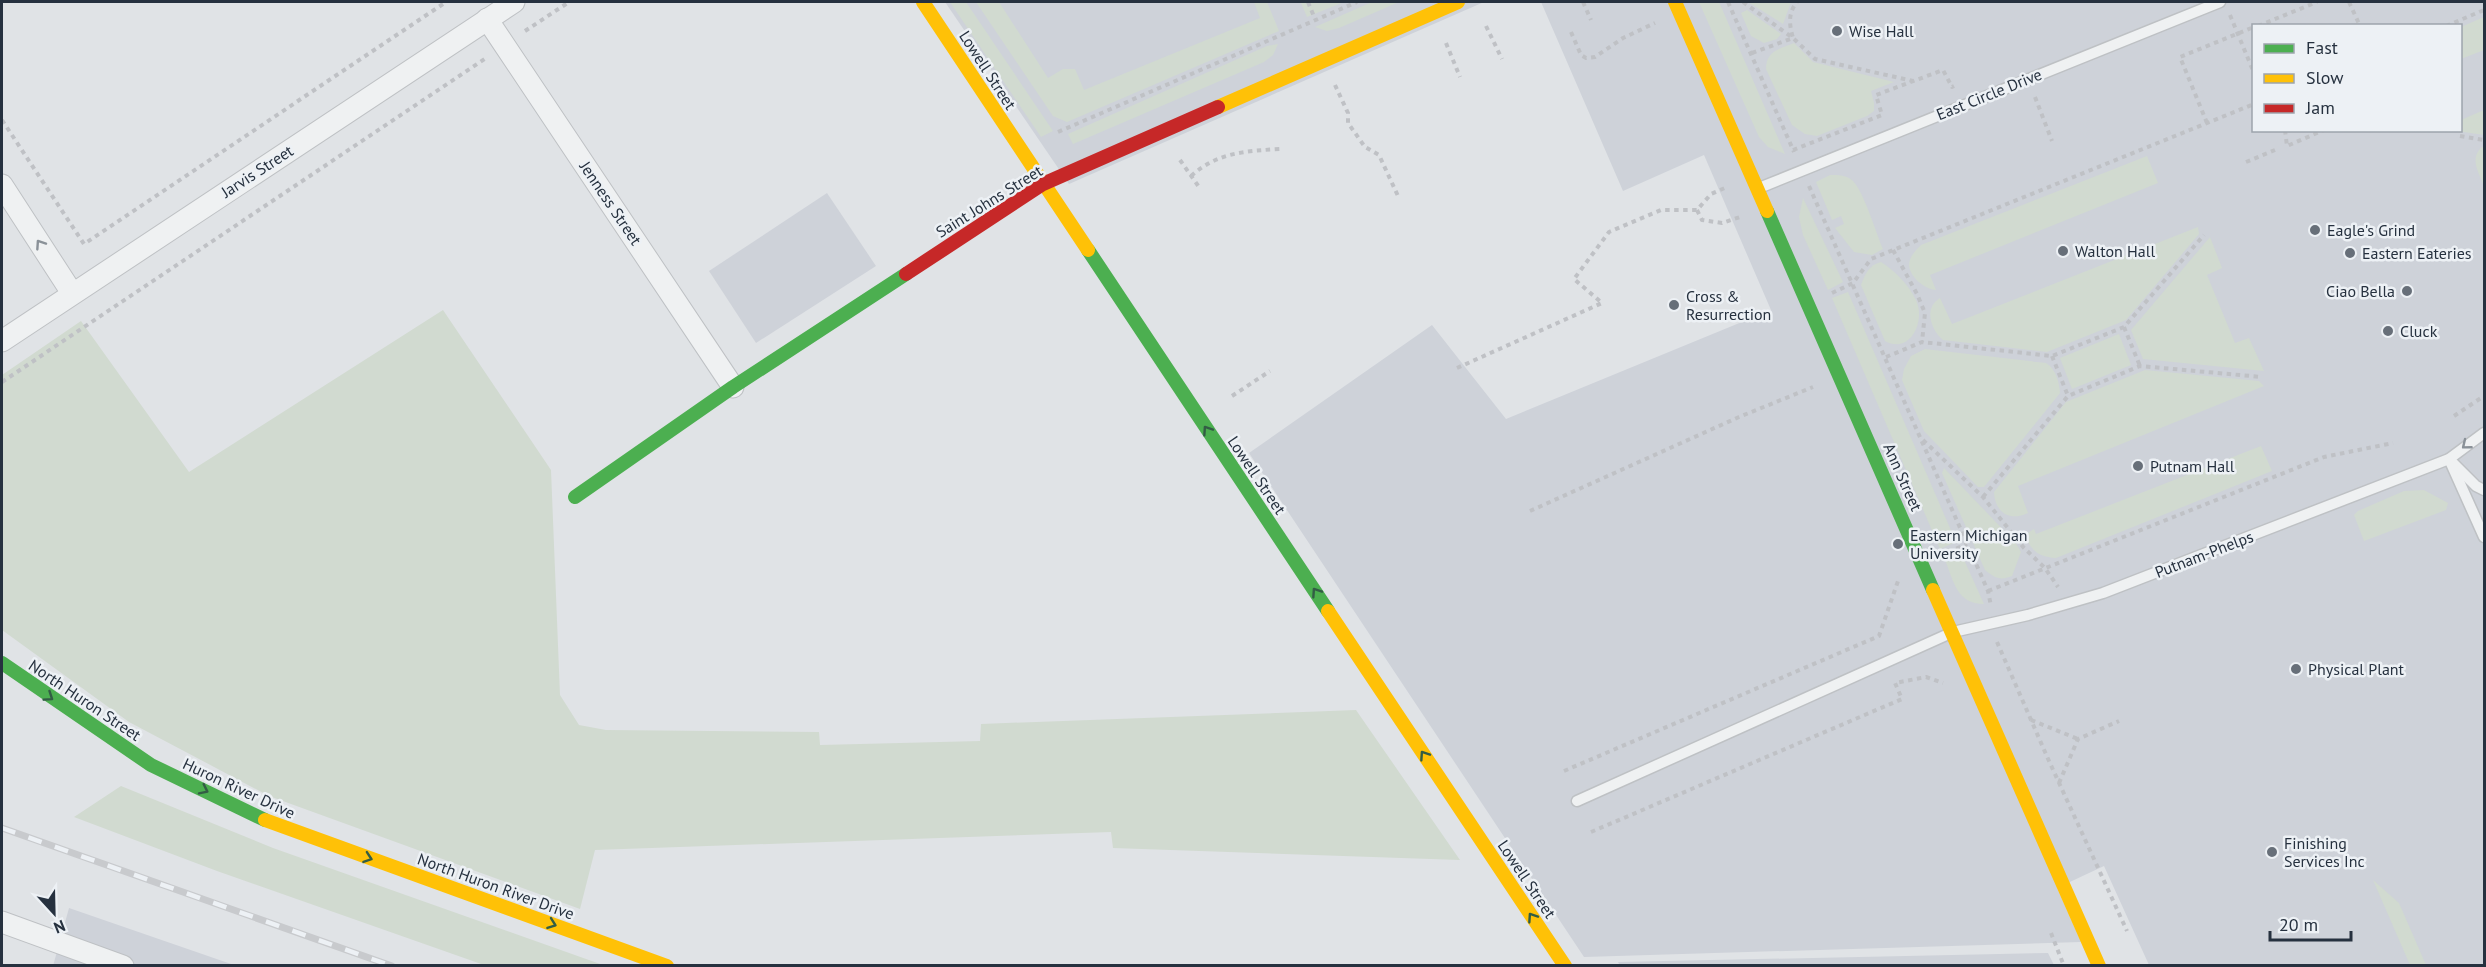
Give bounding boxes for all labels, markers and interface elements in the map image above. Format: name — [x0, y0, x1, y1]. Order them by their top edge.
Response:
place label: Wise Hall — [1849, 21, 1914, 41]
marker: Wise Hall — [1830, 24, 1844, 38]
legend — [2252, 24, 2462, 132]
street label: Lowell Street — [955, 27, 1021, 114]
text: Fast — [2306, 36, 2338, 59]
street label: East Circle Drive — [1933, 64, 2045, 124]
text: Slow — [2306, 66, 2344, 89]
text: Jam — [2305, 96, 2335, 119]
street label: Jarvis Street — [216, 140, 297, 202]
street label: Jenness Street — [575, 156, 647, 249]
street label: Saint Johns Street — [932, 160, 1046, 242]
place label: Eagle's Grind — [2327, 220, 2415, 240]
marker: Eagle's Grind — [2308, 223, 2322, 237]
one-way arrow — [36, 239, 47, 250]
place label: Walton Hall — [2075, 241, 2155, 261]
place label: Eastern Eateries — [2362, 243, 2472, 263]
marker: Walton Hall — [2056, 244, 2070, 258]
marker: Eastern Eateries — [2343, 246, 2357, 260]
place label: Ciao Bella — [2326, 281, 2395, 301]
marker: Ciao Bella — [2400, 284, 2414, 298]
place label: Cross & Resurrection — [1686, 286, 1771, 324]
marker: Cross & Resurrection — [1667, 298, 1681, 312]
place label: Cluck — [2400, 321, 2438, 341]
marker: Cluck — [2381, 324, 2395, 338]
one-way arrow — [1203, 426, 1214, 437]
street label: Lowell Street — [1224, 432, 1291, 518]
one-way arrow — [2462, 438, 2473, 449]
street label: Ann Street — [1879, 440, 1927, 514]
place label: Putnam Hall — [2150, 456, 2235, 476]
marker: Putnam Hall — [2131, 459, 2145, 473]
place label: Eastern Michigan University — [1910, 525, 2028, 563]
street label: Putnam-Phelps — [2152, 526, 2256, 582]
marker: Eastern Michigan University — [1891, 537, 1905, 551]
one-way arrow — [1312, 588, 1323, 599]
street label: North Huron Street — [25, 655, 145, 745]
place label: Physical Plant — [2308, 659, 2405, 679]
marker: Physical Plant — [2289, 662, 2303, 676]
one-way arrow — [42, 690, 53, 701]
one-way arrow — [1420, 750, 1431, 761]
street label: Huron River Drive — [180, 753, 298, 823]
one-way arrow — [197, 783, 208, 795]
place label: Finishing Services Inc — [2284, 833, 2365, 871]
street label: Lowell Street — [1494, 836, 1561, 922]
marker: Finishing Services Inc — [2265, 845, 2279, 859]
street label: North Huron River Drive — [415, 848, 577, 924]
one-way arrow — [362, 851, 373, 864]
north arrow — [24, 883, 84, 943]
scale bar — [2270, 904, 2351, 942]
one-way arrow — [1528, 913, 1539, 924]
text: 20 m — [2279, 913, 2318, 936]
text: N — [51, 916, 68, 938]
one-way arrow — [546, 916, 557, 929]

